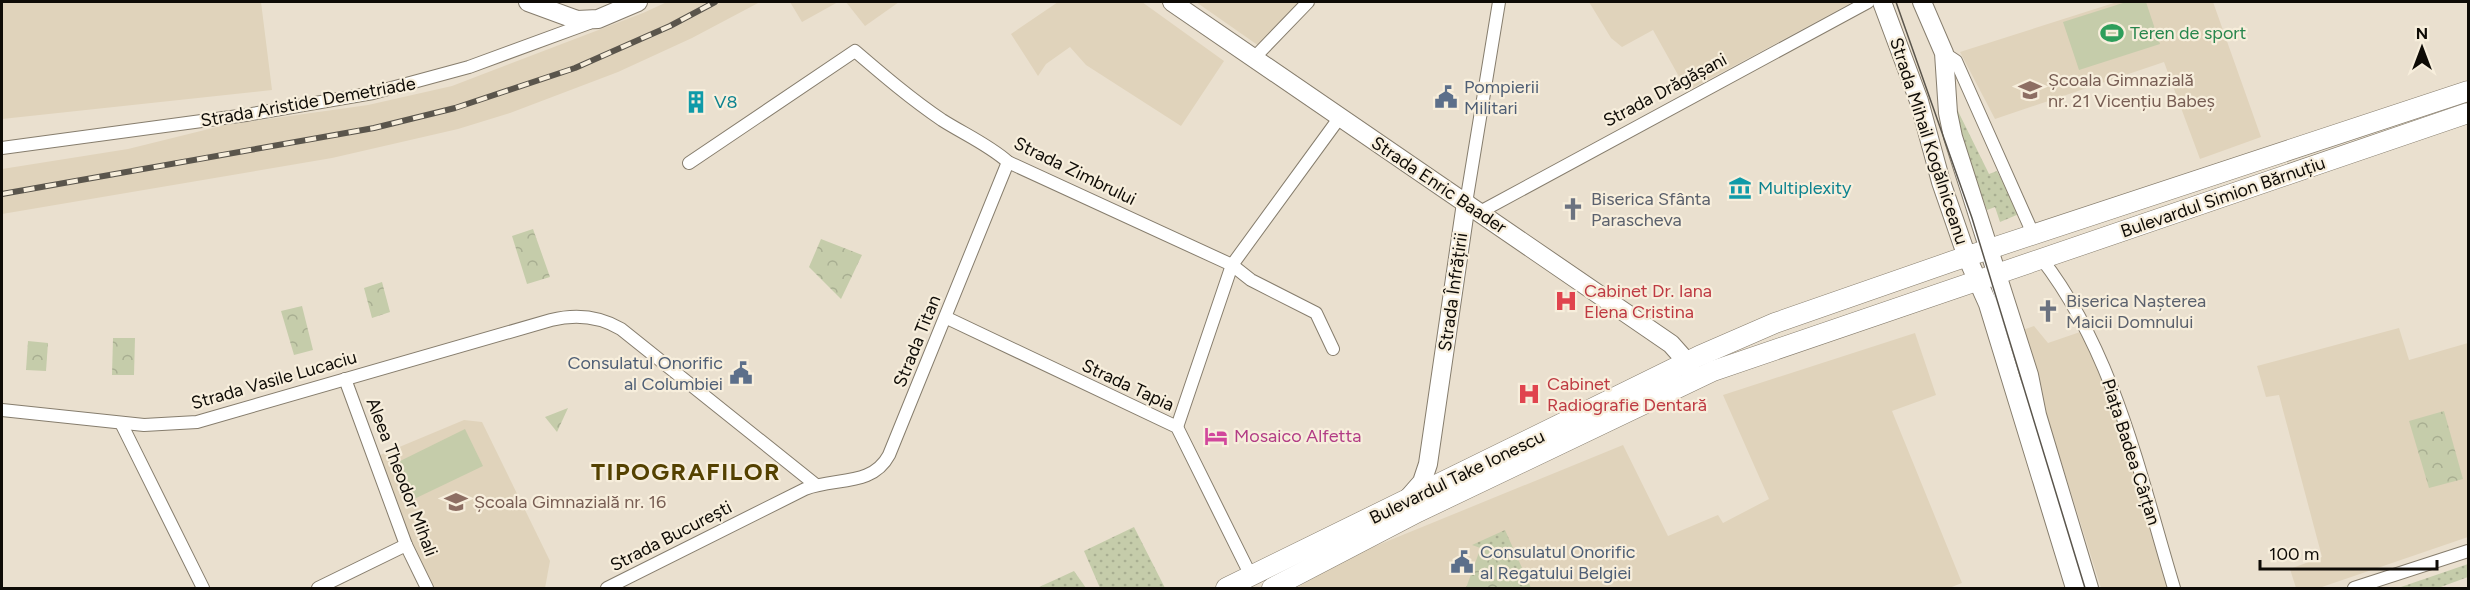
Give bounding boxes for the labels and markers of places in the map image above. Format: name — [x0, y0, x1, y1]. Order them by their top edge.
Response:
sports icon: Teren de sport — [2099, 20, 2125, 46]
place label: Teren de sport — [2130, 22, 2246, 44]
place label: Școala Gimnazială nr. 21 Vicențiu Babeș — [2048, 69, 2215, 112]
place label: Pompierii Militari — [1464, 76, 1539, 119]
school or university icon: Școala Gimnazială nr. 21 Vicențiu Babeș — [2017, 77, 2043, 103]
public building icon: Pompierii Militari — [1433, 84, 1459, 110]
building icon: V8 — [683, 89, 709, 115]
place label: V8 — [714, 91, 738, 113]
museum icon: Multiplexity — [1727, 175, 1753, 201]
place label: Multiplexity — [1758, 177, 1852, 199]
place label: Biserica Sfânta Parascheva — [1591, 188, 1711, 231]
church icon: Biserica Sfânta Parascheva — [1560, 196, 1586, 222]
place label: Cabinet Dr. Iana Elena Cristina — [1584, 280, 1712, 323]
hospital icon: Cabinet Dr. Iana Elena Cristina — [1553, 288, 1579, 314]
place label: Biserica Nașterea Maicii Domnului — [2066, 290, 2206, 333]
church icon: Biserica Nașterea Maicii Domnului — [2035, 298, 2061, 324]
place label: Consulatul Onorific al Columbiei — [567, 352, 723, 395]
public building icon: Consulatul Onorific al Columbiei — [728, 360, 754, 386]
place label: Cabinet Radiografie Dentară — [1547, 373, 1707, 416]
hospital icon: Cabinet Radiografie Dentară — [1516, 381, 1542, 407]
hotel icon: Mosaico Alfetta — [1203, 423, 1229, 449]
place label: Mosaico Alfetta — [1234, 425, 1361, 447]
school or university icon: Școala Gimnazială nr. 16 — [443, 489, 469, 515]
place label: Școala Gimnazială nr. 16 — [474, 491, 666, 513]
place label: Consulatul Onorific al Regatului Belgiei — [1480, 541, 1636, 584]
public building icon: Consulatul Onorific al Regatului Belgiei — [1449, 549, 1475, 575]

